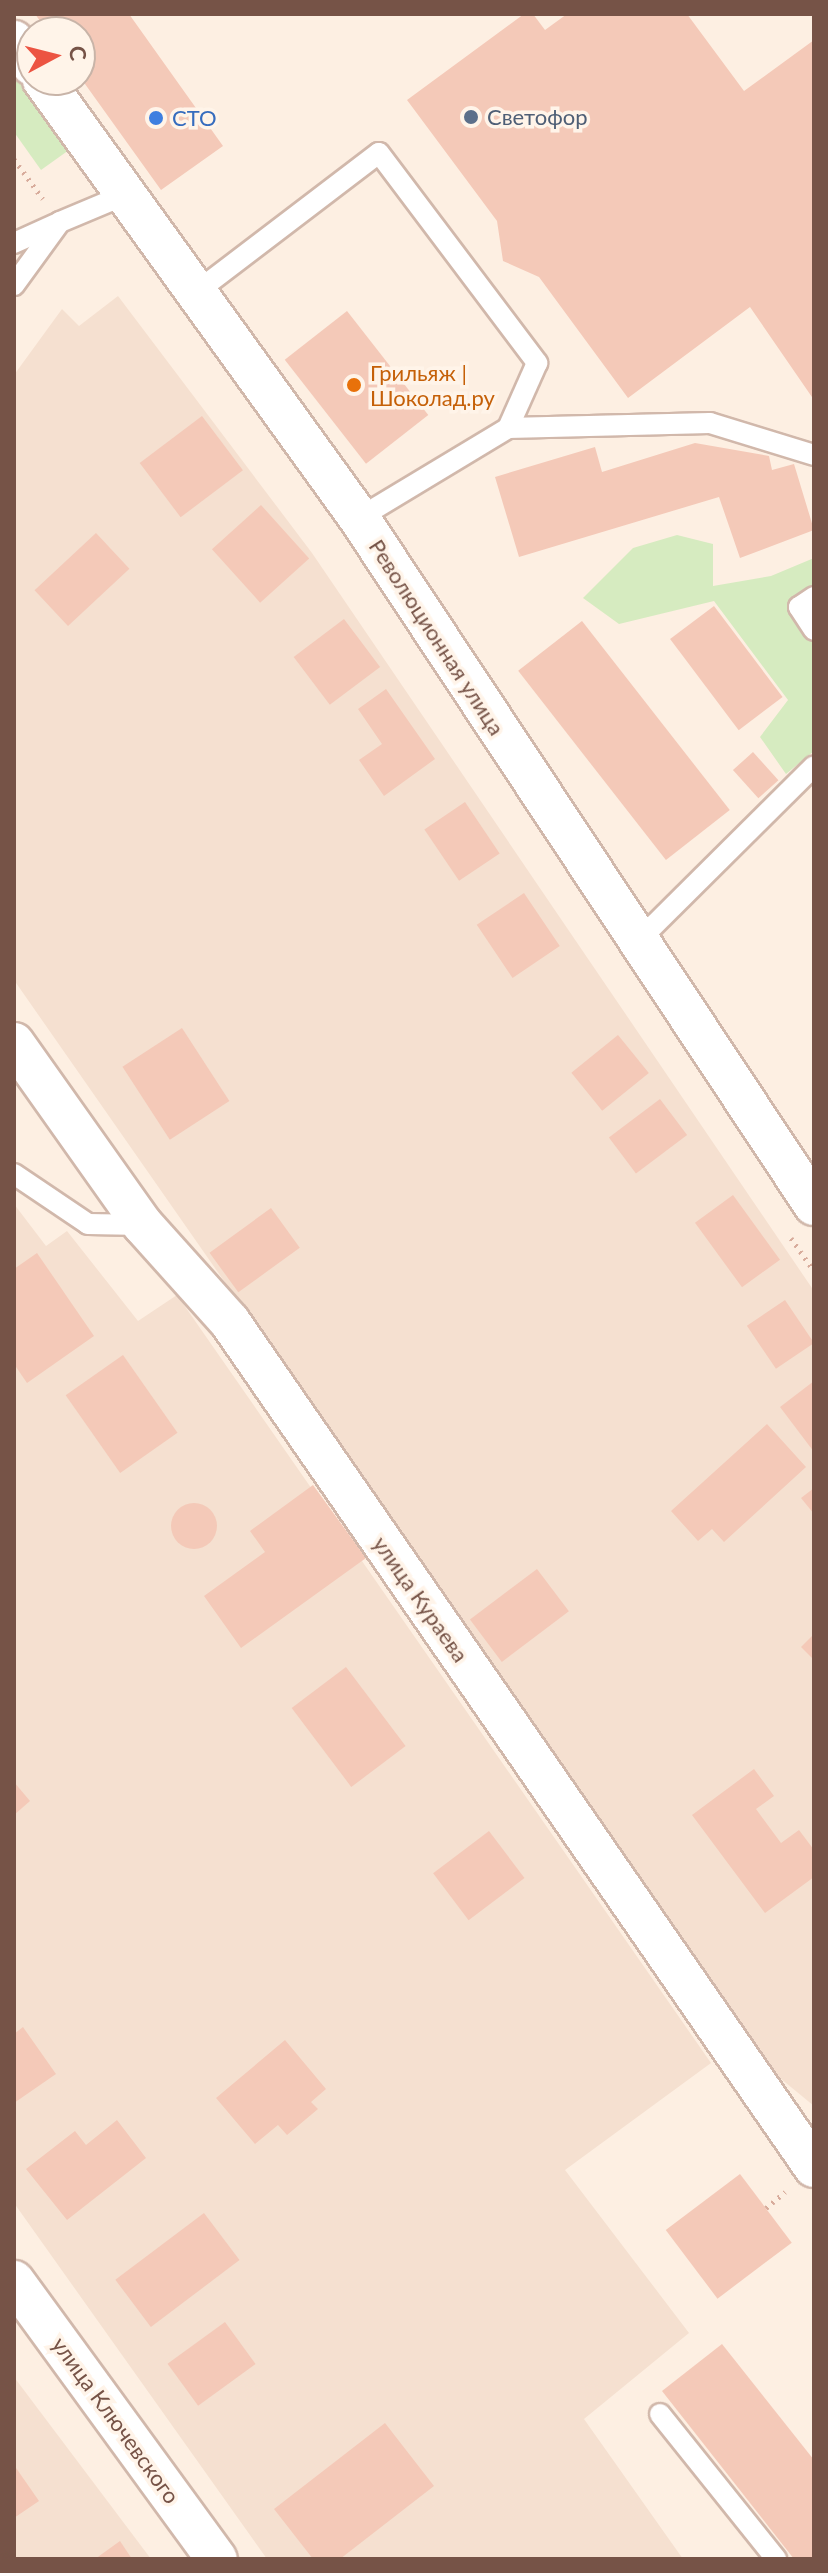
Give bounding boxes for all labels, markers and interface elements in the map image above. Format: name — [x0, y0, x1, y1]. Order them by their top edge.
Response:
north arrow — [16, 16, 96, 96]
text: С — [64, 44, 93, 62]
place label: Светофор — [487, 104, 587, 130]
place label: СТО — [172, 105, 217, 131]
marker: Светофор — [462, 108, 480, 126]
marker: СТО — [147, 109, 165, 127]
place label: Грильяж | Шоколад.ру — [370, 359, 495, 410]
marker: Грильяж | Шоколад.ру — [345, 376, 363, 394]
street label: Революционная улица — [364, 534, 510, 740]
street label: улица Кураева — [368, 1531, 474, 1667]
street label: улица Ключевского — [47, 2332, 185, 2508]

